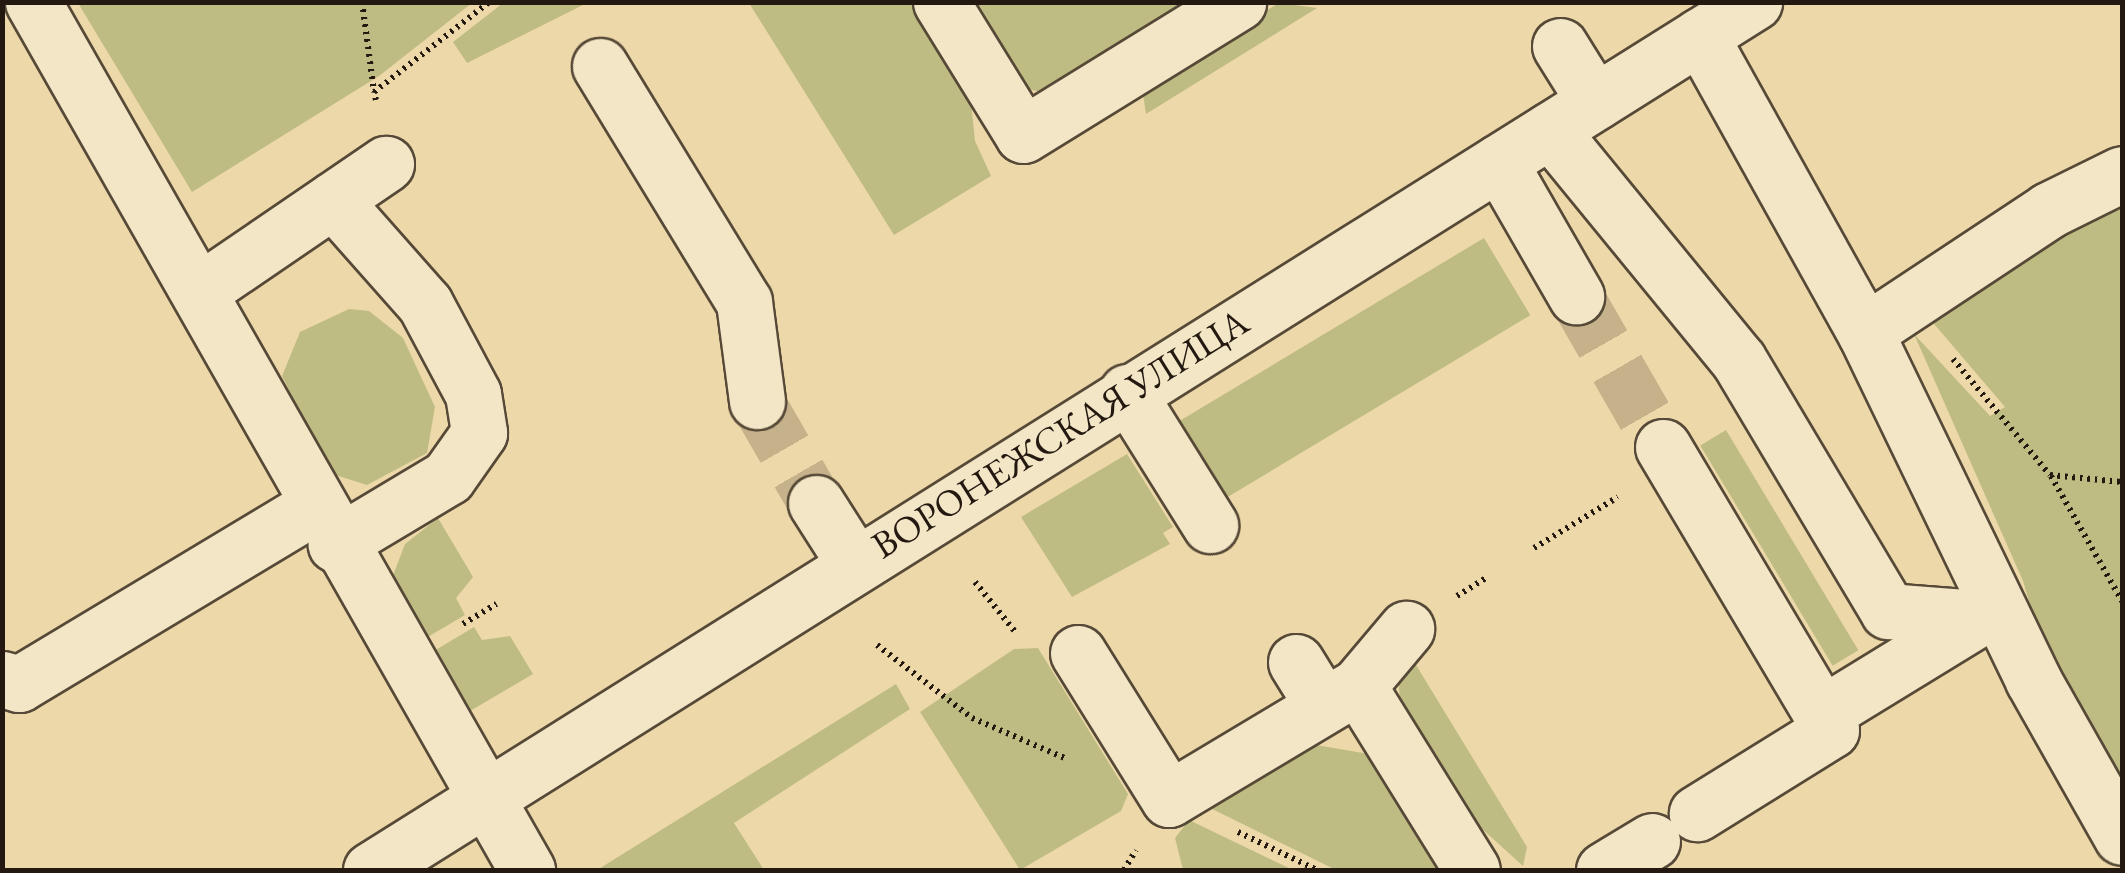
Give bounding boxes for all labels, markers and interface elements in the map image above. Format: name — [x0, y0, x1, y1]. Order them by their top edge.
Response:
street label: ВОРОНЕЖСКАЯ УЛИЦА — [863, 298, 1257, 568]

